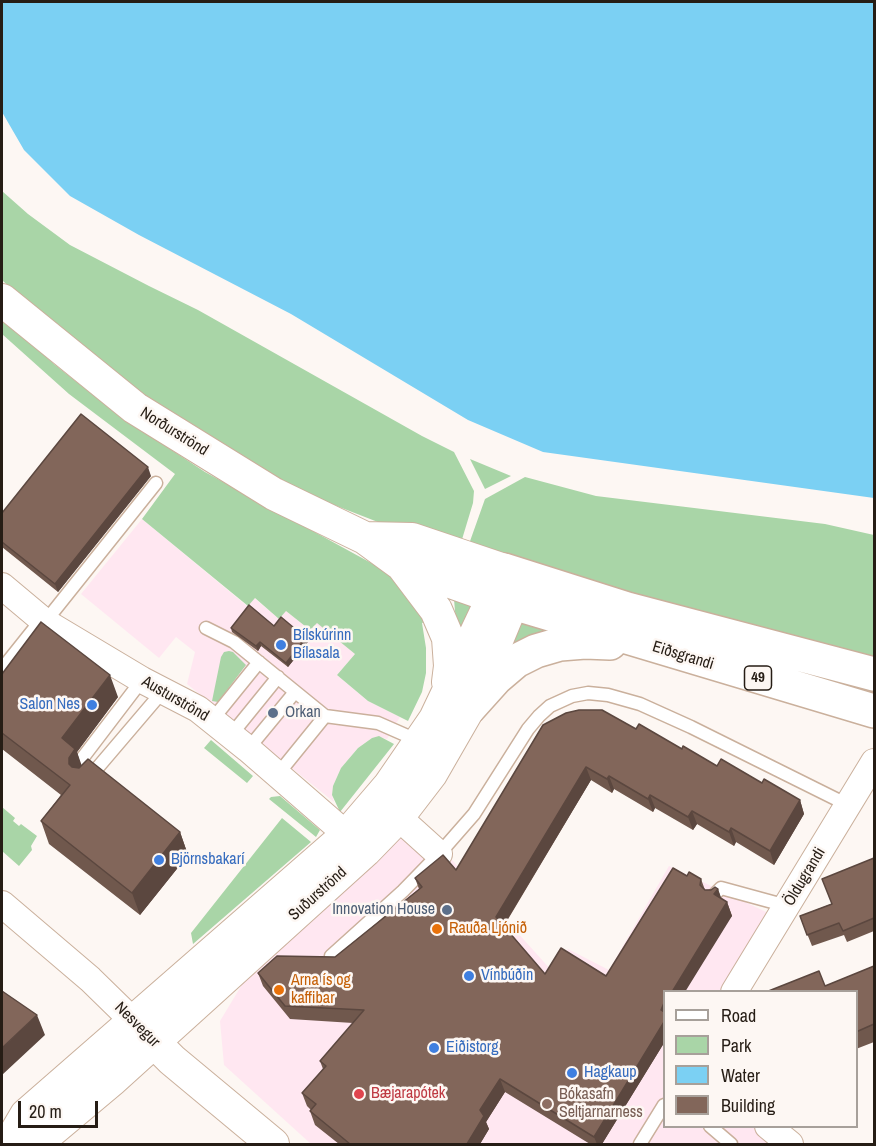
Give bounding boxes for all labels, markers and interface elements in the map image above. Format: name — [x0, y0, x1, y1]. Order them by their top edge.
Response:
street label: Norðurströnd — [136, 404, 212, 460]
place label: Bílskúrinn Bílasala — [293, 626, 351, 664]
marker: Bílskúrinn Bílasala — [274, 638, 288, 652]
street label: Eiðsgrandi — [650, 638, 716, 674]
road number: 49 — [744, 666, 771, 690]
street label: Austurströnd — [138, 672, 212, 726]
place label: Salon Nes — [19, 695, 80, 715]
marker: Salon Nes — [85, 698, 99, 712]
place label: Orkan — [285, 703, 321, 723]
marker: Orkan — [266, 706, 280, 720]
street label: Öldugrandi — [780, 844, 830, 910]
place label: Björnsbakarí — [171, 850, 245, 870]
marker: Björnsbakarí — [152, 853, 166, 867]
street label: Suðurströnd — [285, 863, 351, 925]
place label: Innovation House — [332, 900, 435, 920]
marker: Innovation House — [440, 903, 454, 917]
place label: Rauða Ljónið — [449, 919, 527, 939]
marker: Rauða Ljónið — [430, 922, 444, 936]
place label: Vínbúðin — [481, 966, 533, 986]
marker: Vínbúðin — [462, 969, 476, 983]
place label: Arna ís og kaffibar — [291, 971, 351, 1009]
marker: Arna ís og kaffibar — [272, 983, 286, 997]
legend — [663, 990, 858, 1128]
street label: Nesvegur — [110, 998, 164, 1052]
text: Road — [721, 1003, 756, 1028]
text: Park — [721, 1033, 751, 1058]
place label: Eiðistorg — [446, 1038, 499, 1058]
marker: Eiðistorg — [427, 1041, 441, 1055]
place label: Hagkaup — [584, 1063, 637, 1083]
text: Water — [721, 1063, 760, 1088]
marker: Hagkaup — [565, 1066, 579, 1080]
place label: Bæjarapótek — [371, 1084, 445, 1104]
place label: Bókasafn Seltjarnarness — [559, 1085, 643, 1123]
marker: Bæjarapótek — [352, 1087, 366, 1101]
scale bar — [21, 1089, 100, 1127]
text: Building — [721, 1093, 775, 1118]
marker: Bókasafn Seltjarnarness — [540, 1097, 554, 1111]
text: 20 m — [29, 1099, 62, 1124]

